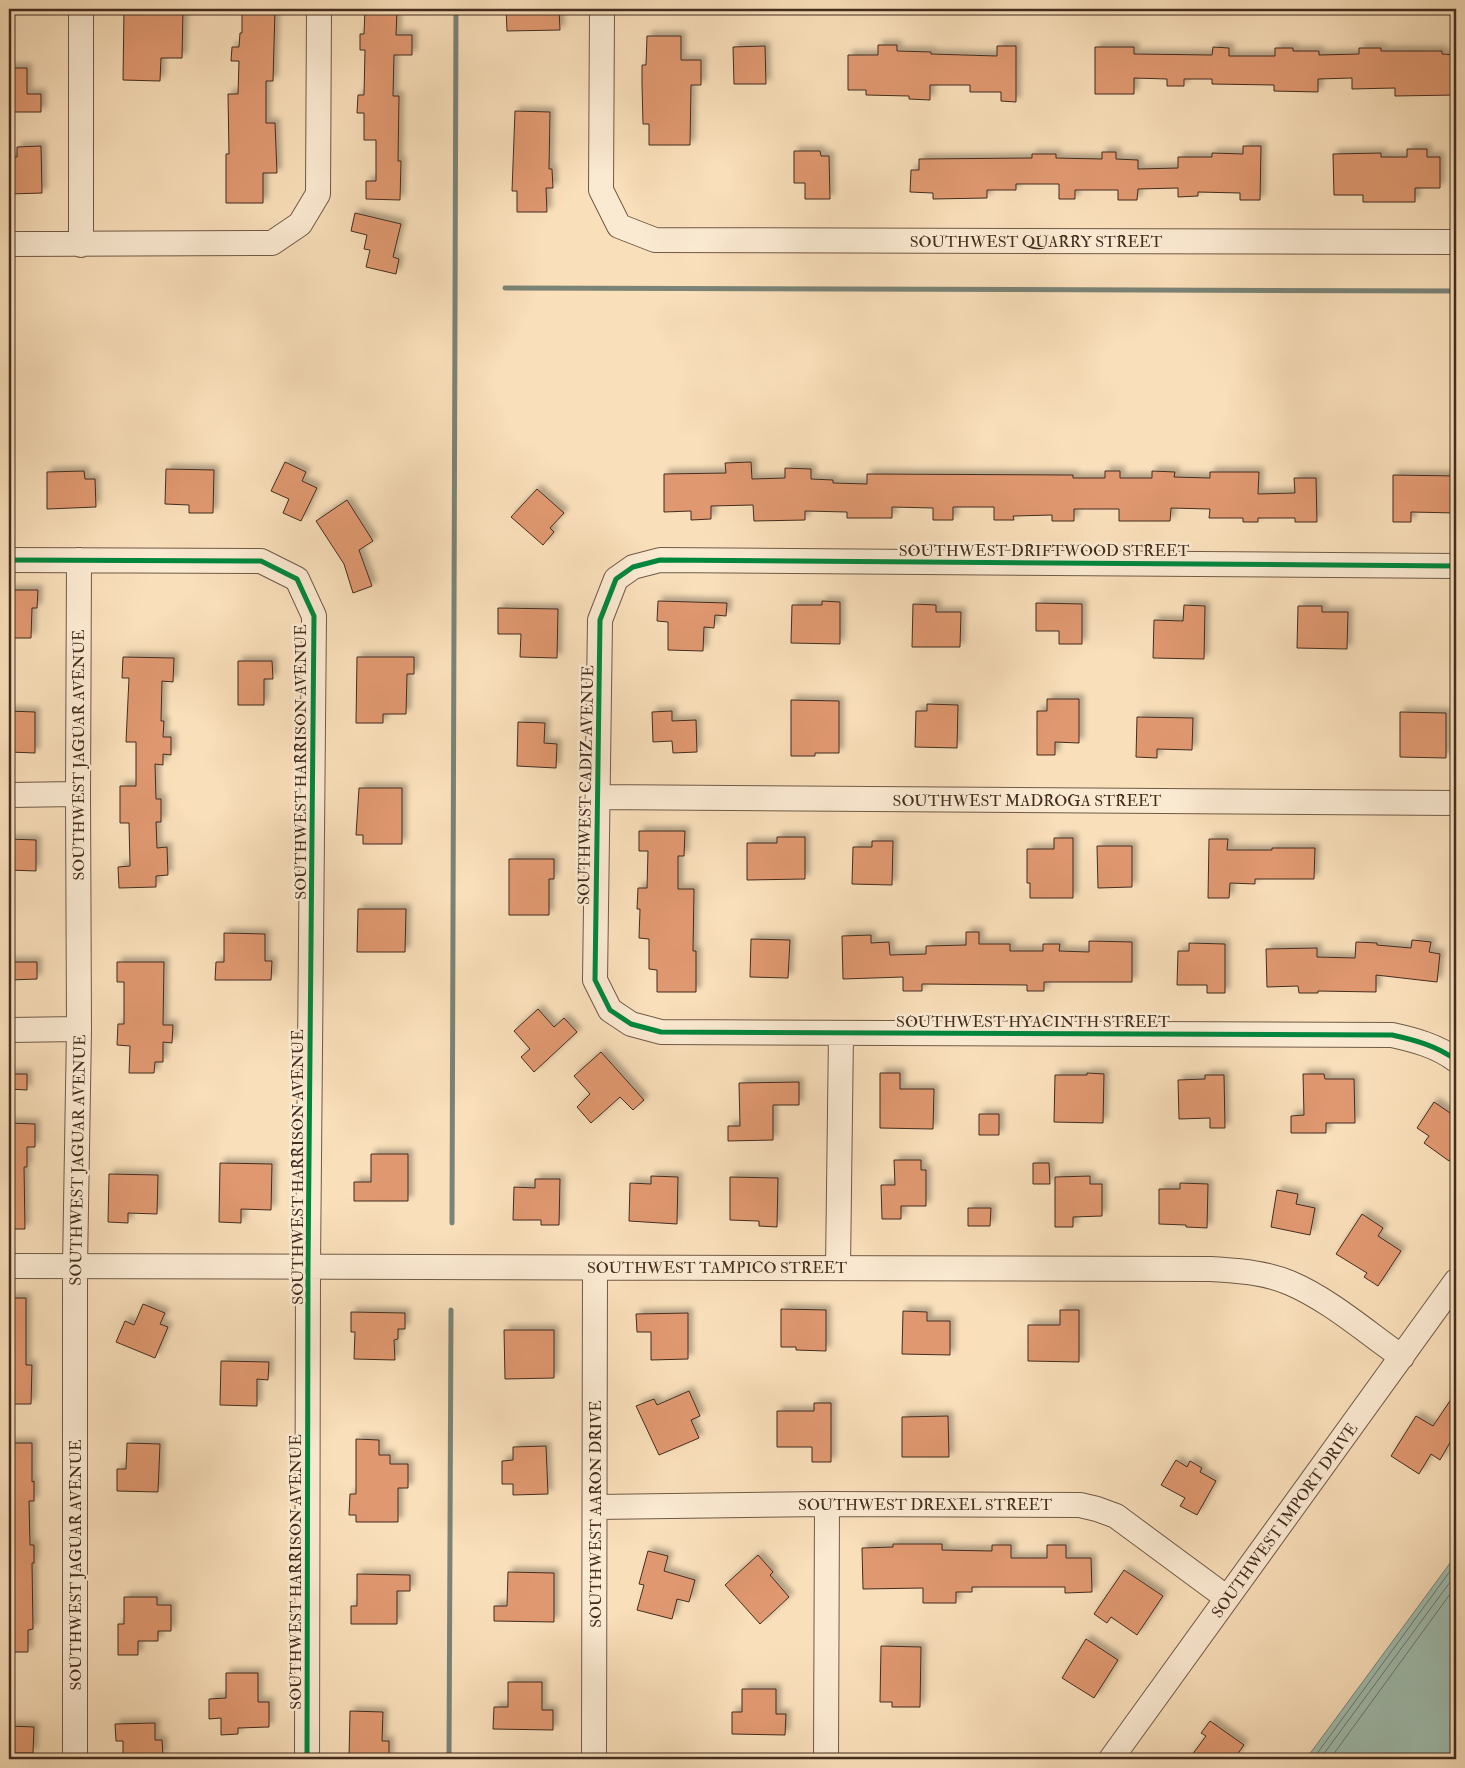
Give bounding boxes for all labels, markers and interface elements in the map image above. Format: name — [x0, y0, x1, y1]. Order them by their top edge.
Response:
street label: SOUTHWEST QUARRY STREET — [910, 232, 1162, 252]
street label: SOUTHWEST DRIFTWOOD STREET — [899, 541, 1189, 561]
street label: SOUTHWEST HARRISON AVENUE — [291, 624, 311, 900]
street label: SOUTHWEST JAGUAR AVENUE — [69, 629, 90, 881]
street label: SOUTHWEST CADIZ AVENUE — [574, 665, 598, 905]
street label: SOUTHWEST MADROGA STREET — [893, 791, 1162, 811]
street label: SOUTHWEST HYACINTH STREET — [896, 1012, 1170, 1032]
street label: SOUTHWEST HARRISON AVENUE — [288, 1029, 308, 1305]
street label: SOUTHWEST JAGUAR AVENUE — [66, 1034, 91, 1286]
street label: SOUTHWEST TAMPICO STREET — [587, 1258, 847, 1278]
street label: SOUTHWEST AARON DRIVE — [586, 1400, 606, 1628]
street label: SOUTHWEST IMPORT DRIVE — [1207, 1419, 1362, 1622]
street label: SOUTHWEST HARRISON AVENUE — [286, 1434, 306, 1710]
street label: SOUTHWEST JAGUAR AVENUE — [66, 1439, 87, 1691]
street label: SOUTHWEST DREXEL STREET — [798, 1495, 1052, 1515]

